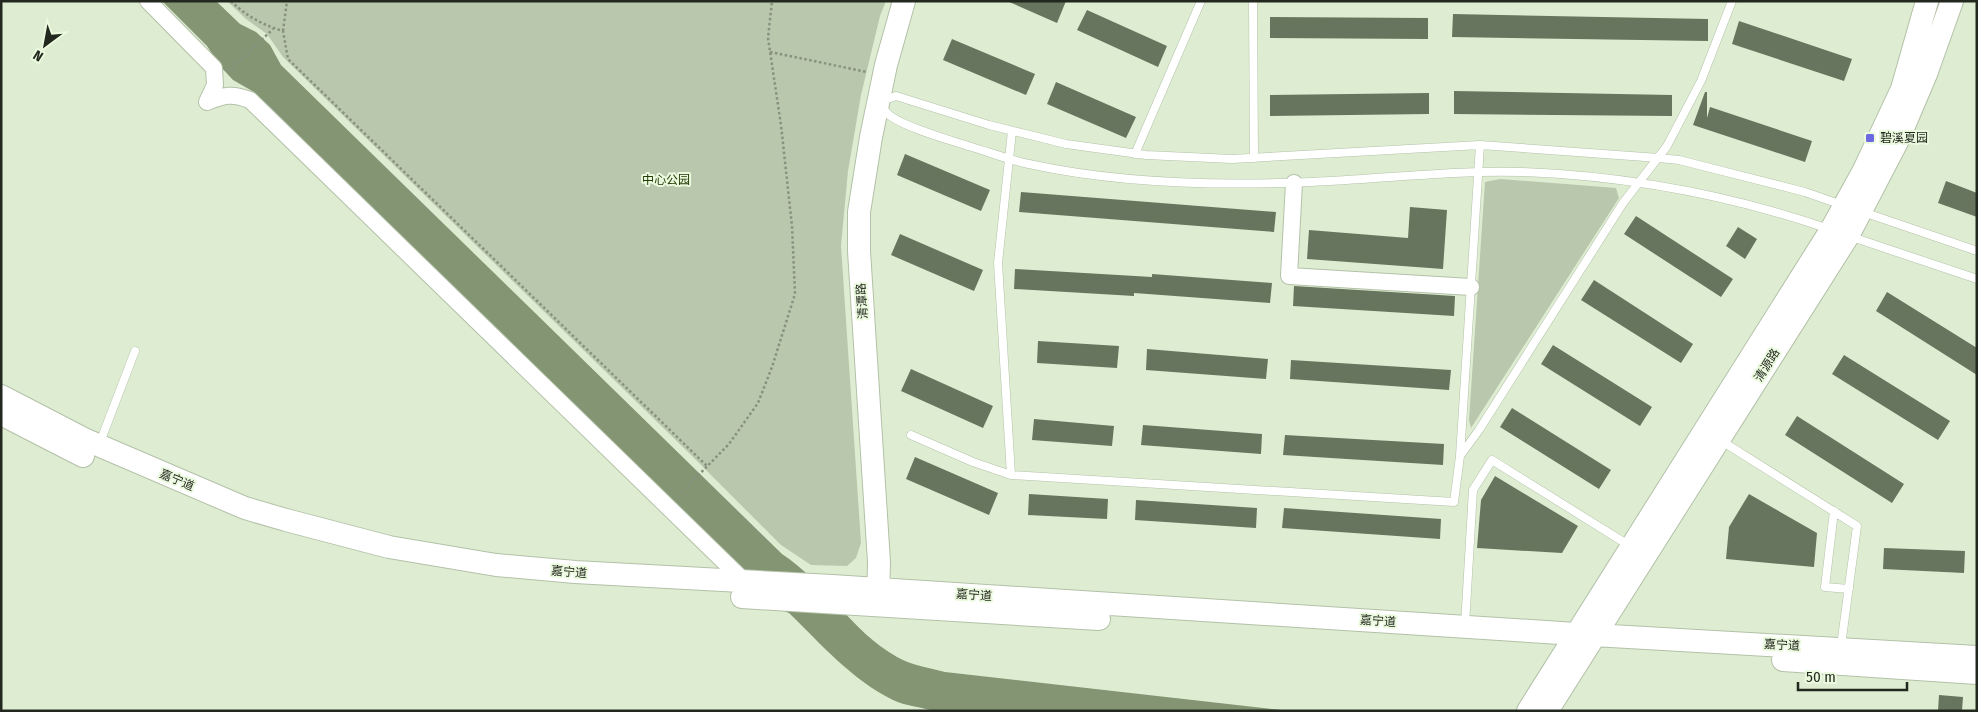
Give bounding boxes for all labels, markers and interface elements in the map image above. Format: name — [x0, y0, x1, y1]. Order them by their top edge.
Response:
north arrow — [20, 20, 70, 70]
text: N — [30, 46, 46, 65]
place label: 碧溪夏园 — [1880, 131, 1928, 145]
marker: 碧溪夏园 — [1864, 132, 1876, 144]
park label: 中心公园 — [642, 173, 690, 187]
street label: 清潭路 — [854, 283, 870, 319]
street label: 清源路 — [1752, 346, 1782, 384]
street label: 嘉宁道 — [158, 467, 196, 493]
street label: 嘉宁道 — [550, 563, 588, 581]
street label: 嘉宁道 — [956, 587, 992, 603]
street label: 嘉宁道 — [1360, 613, 1396, 629]
street label: 嘉宁道 — [1764, 637, 1800, 653]
scale bar — [1798, 660, 1907, 692]
text: 50 m — [1806, 668, 1836, 686]

